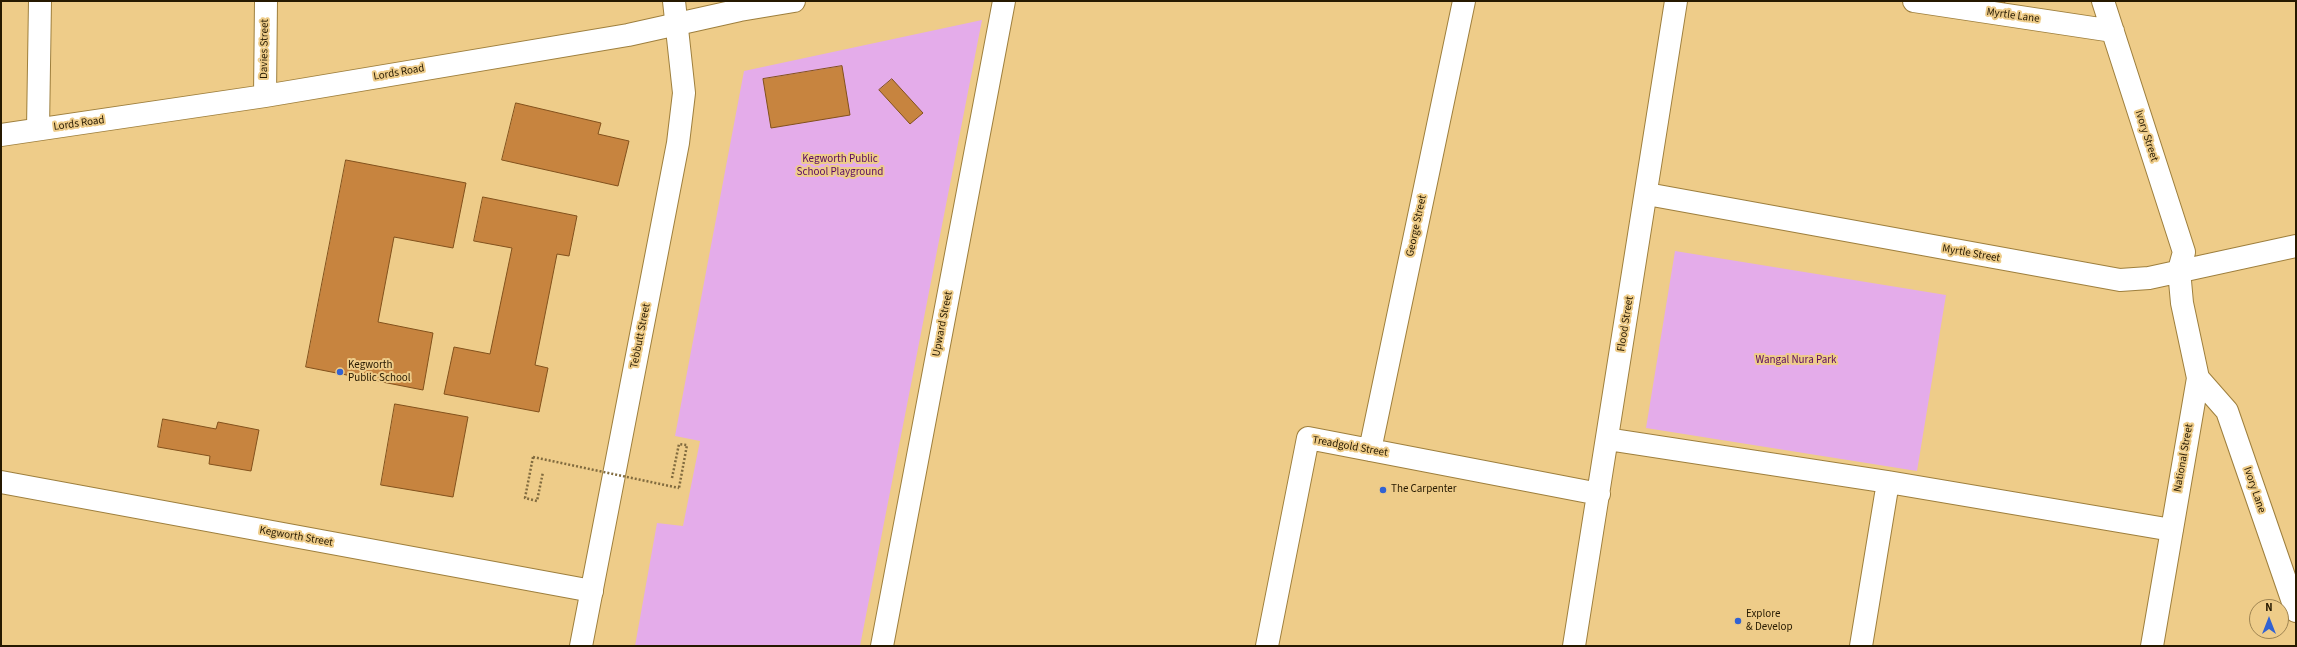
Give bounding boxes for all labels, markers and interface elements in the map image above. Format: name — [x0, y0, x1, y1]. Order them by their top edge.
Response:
street label: Myrtle Lane — [1986, 6, 2040, 26]
street label: Davies Street — [258, 19, 272, 79]
street label: Lords Road — [373, 62, 425, 84]
street label: Ivory Street — [2132, 109, 2160, 163]
street label: Lords Road — [53, 114, 105, 134]
park label: Kegworth Public School Playground — [797, 153, 883, 179]
street label: George Street — [1404, 194, 1430, 258]
street label: Myrtle Street — [1941, 242, 2001, 266]
street label: Upward Street — [930, 290, 956, 358]
street label: Flood Street — [1615, 295, 1637, 353]
street label: Tebbutt Street — [628, 302, 654, 370]
park label: Wangal Nura Park — [1756, 354, 1836, 368]
place label: Kegworth Public School — [348, 359, 411, 385]
marker: Kegworth Public School — [335, 367, 345, 377]
street label: National Street — [2172, 423, 2196, 493]
street label: Treadgold Street — [1311, 434, 1389, 460]
street label: Ivory Lane — [2240, 465, 2268, 515]
place label: The Carpenter — [1391, 483, 1457, 497]
marker: The Carpenter — [1378, 485, 1388, 495]
street label: Kegworth Street — [258, 524, 334, 550]
north arrow — [2249, 599, 2289, 639]
text: N — [2265, 600, 2273, 615]
place label: Explore & Develop — [1746, 608, 1793, 634]
marker: Explore & Develop — [1733, 616, 1743, 626]

